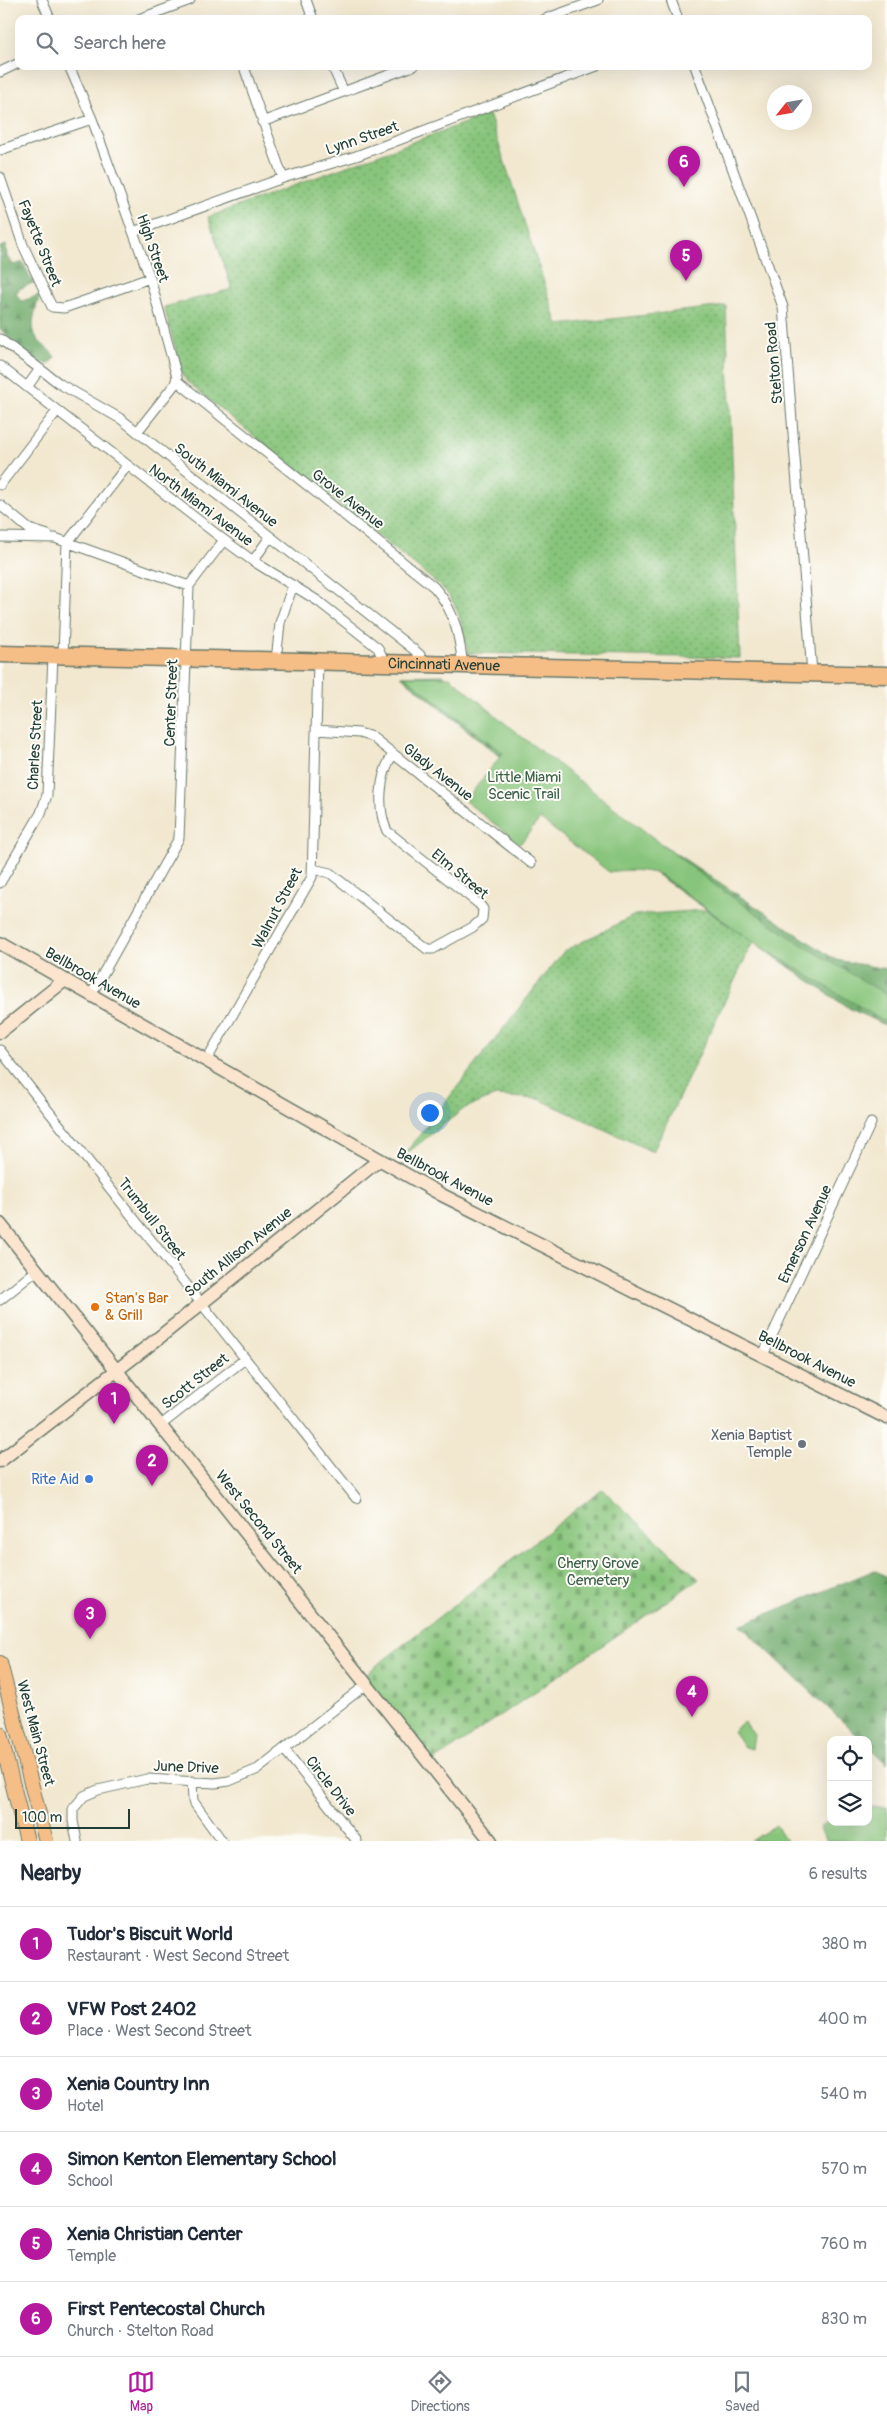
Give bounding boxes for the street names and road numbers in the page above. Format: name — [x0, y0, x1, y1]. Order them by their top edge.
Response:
street label: Lynn Street — [323, 117, 402, 160]
street label: Fayette Street — [13, 197, 66, 290]
street label: High Street — [132, 212, 173, 286]
street label: Stelton Road — [761, 321, 788, 405]
street label: South Miami Avenue — [170, 439, 282, 532]
street label: North Miami Avenue — [145, 460, 257, 551]
street label: Grove Avenue — [308, 465, 388, 534]
street label: Cincinnati Avenue — [388, 654, 501, 676]
street label: Center Street — [160, 658, 183, 747]
street label: Charles Street — [24, 699, 47, 791]
street label: Glady Avenue — [399, 739, 477, 806]
street label: Elm Street — [427, 845, 493, 904]
street label: Walnut Street — [248, 863, 307, 952]
street label: Bellbrook Avenue — [42, 943, 144, 1014]
street label: Bellbrook Avenue — [393, 1144, 497, 1211]
street label: Trumbull Street — [113, 1174, 190, 1265]
street label: Emerson Avenue — [774, 1181, 837, 1286]
street label: South Allison Avenue — [181, 1203, 296, 1302]
street label: Bellbrook Avenue — [755, 1327, 859, 1393]
street label: Scott Street — [158, 1349, 234, 1414]
street label: West Second Street — [211, 1467, 307, 1579]
street label: West Main Street — [12, 1678, 59, 1789]
street label: Circle Drive — [301, 1752, 360, 1821]
street label: June Drive — [153, 1757, 220, 1778]

